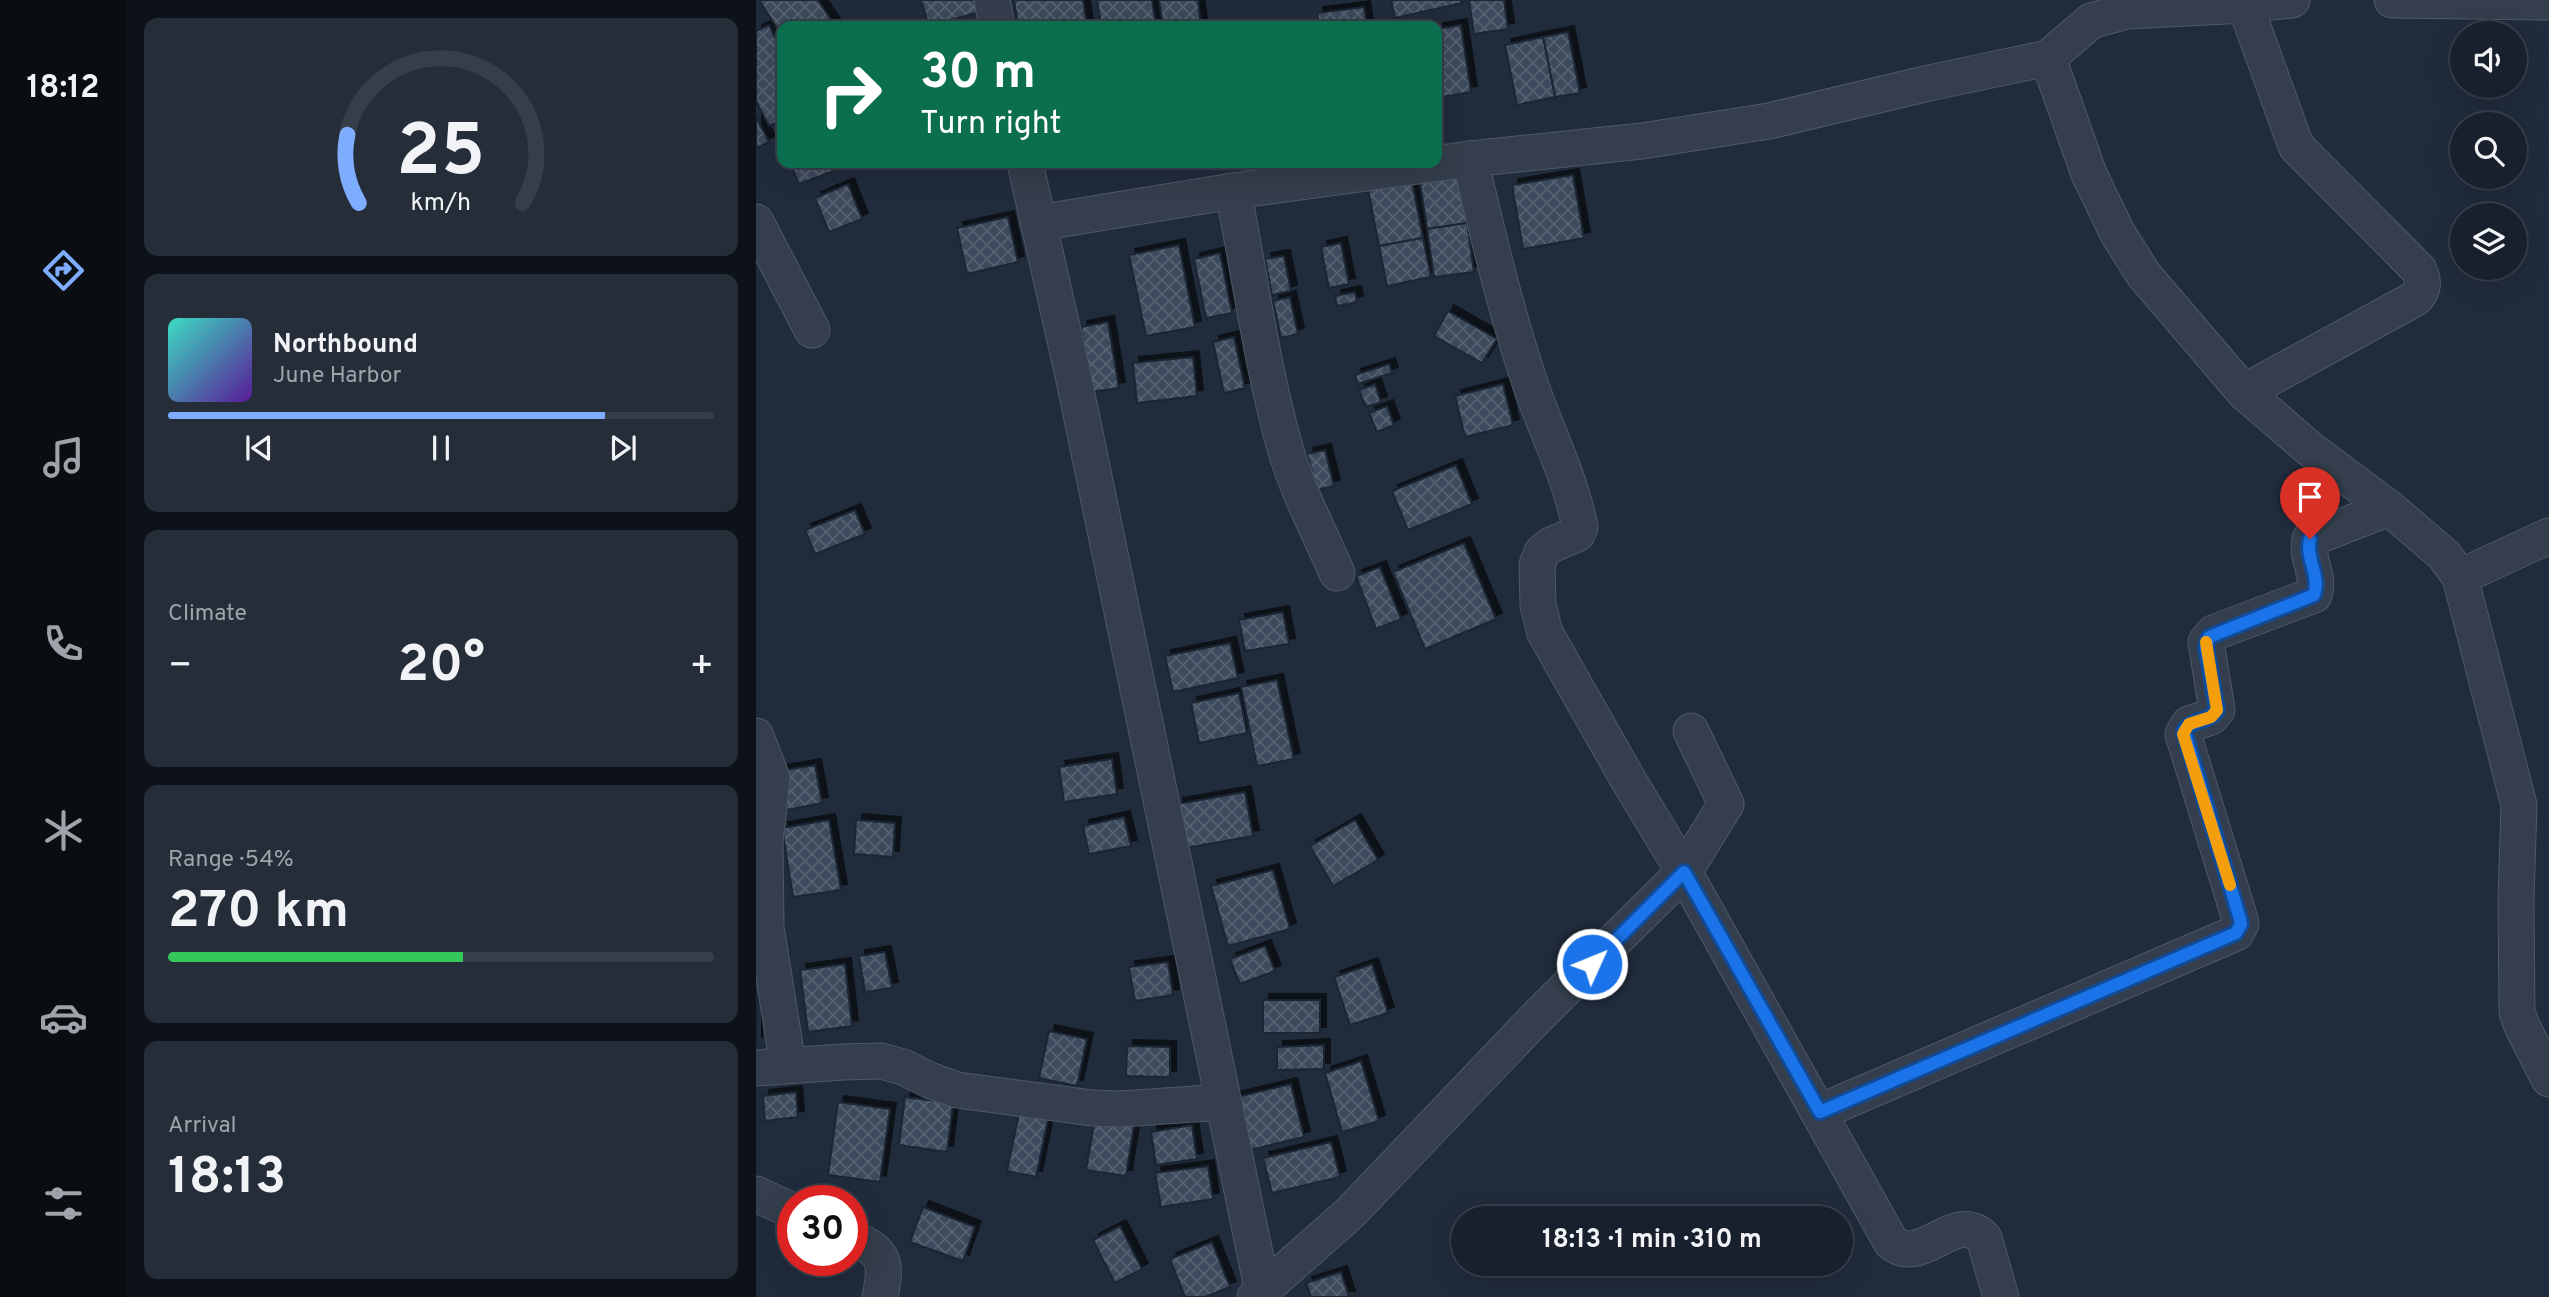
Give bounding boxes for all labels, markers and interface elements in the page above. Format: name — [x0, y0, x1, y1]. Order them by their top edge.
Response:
map controls — [2450, 21, 2527, 280]
button: sound — [2450, 21, 2527, 98]
text: 30 m — [920, 44, 1036, 106]
icon: right — [805, 49, 896, 140]
text: 18:12 — [26, 69, 100, 109]
text: Turn right — [920, 105, 1062, 145]
text: 25 — [397, 109, 486, 201]
button: search — [2450, 112, 2527, 189]
text: km/h — [411, 188, 471, 220]
button: layers — [2450, 203, 2527, 280]
icon: directions — [39, 246, 88, 295]
text: Northbound — [273, 329, 418, 362]
text: June Harbor — [273, 362, 401, 391]
icon: previous — [240, 429, 278, 467]
icon: pause — [422, 429, 460, 467]
icon: next — [604, 429, 642, 467]
icon: music — [39, 433, 88, 482]
pin — [2280, 467, 2340, 539]
icon: arrive — [2291, 478, 2329, 516]
text: Climate — [168, 600, 247, 629]
icon: phone — [39, 619, 88, 668]
text: 20° — [397, 634, 485, 700]
text: − — [168, 643, 193, 692]
text: + — [689, 643, 714, 692]
icon: climate — [39, 806, 88, 855]
text: Range · 54% — [168, 846, 294, 875]
text: 270 km — [168, 880, 349, 946]
position arrow — [1555, 927, 1629, 1001]
icon: car — [39, 993, 88, 1042]
text: Arrival — [168, 1112, 237, 1141]
text: 18:13 — [168, 1146, 286, 1212]
icon: filters — [39, 1179, 88, 1228]
speed limit sign: 30 — [777, 1185, 868, 1276]
text: 18:13 · 1 min · 310 m — [1542, 1224, 1762, 1257]

